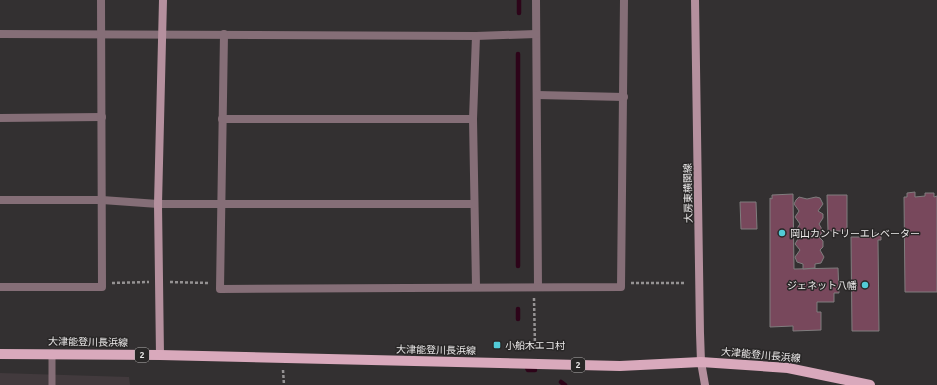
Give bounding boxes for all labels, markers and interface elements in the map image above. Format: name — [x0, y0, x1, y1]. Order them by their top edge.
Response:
street label: 大房東横関線 — [682, 163, 694, 223]
marker: 岡山カントリーエレベーター — [777, 228, 787, 238]
place label: 岡山カントリーエレベーター — [790, 228, 920, 239]
place label: ジェネット八幡 — [787, 280, 857, 291]
marker: ジェネット八幡 — [860, 280, 870, 290]
street label: 大津能登川長浜線 — [48, 336, 128, 348]
marker: 小船木エコ村 — [492, 340, 502, 350]
place label: 小船木エコ村 — [505, 340, 565, 351]
street label: 大津能登川長浜線 — [396, 344, 476, 356]
street label: 大津能登川長浜線 — [721, 346, 801, 364]
road number: 2 — [135, 348, 149, 362]
road number: 2 — [571, 358, 585, 372]

